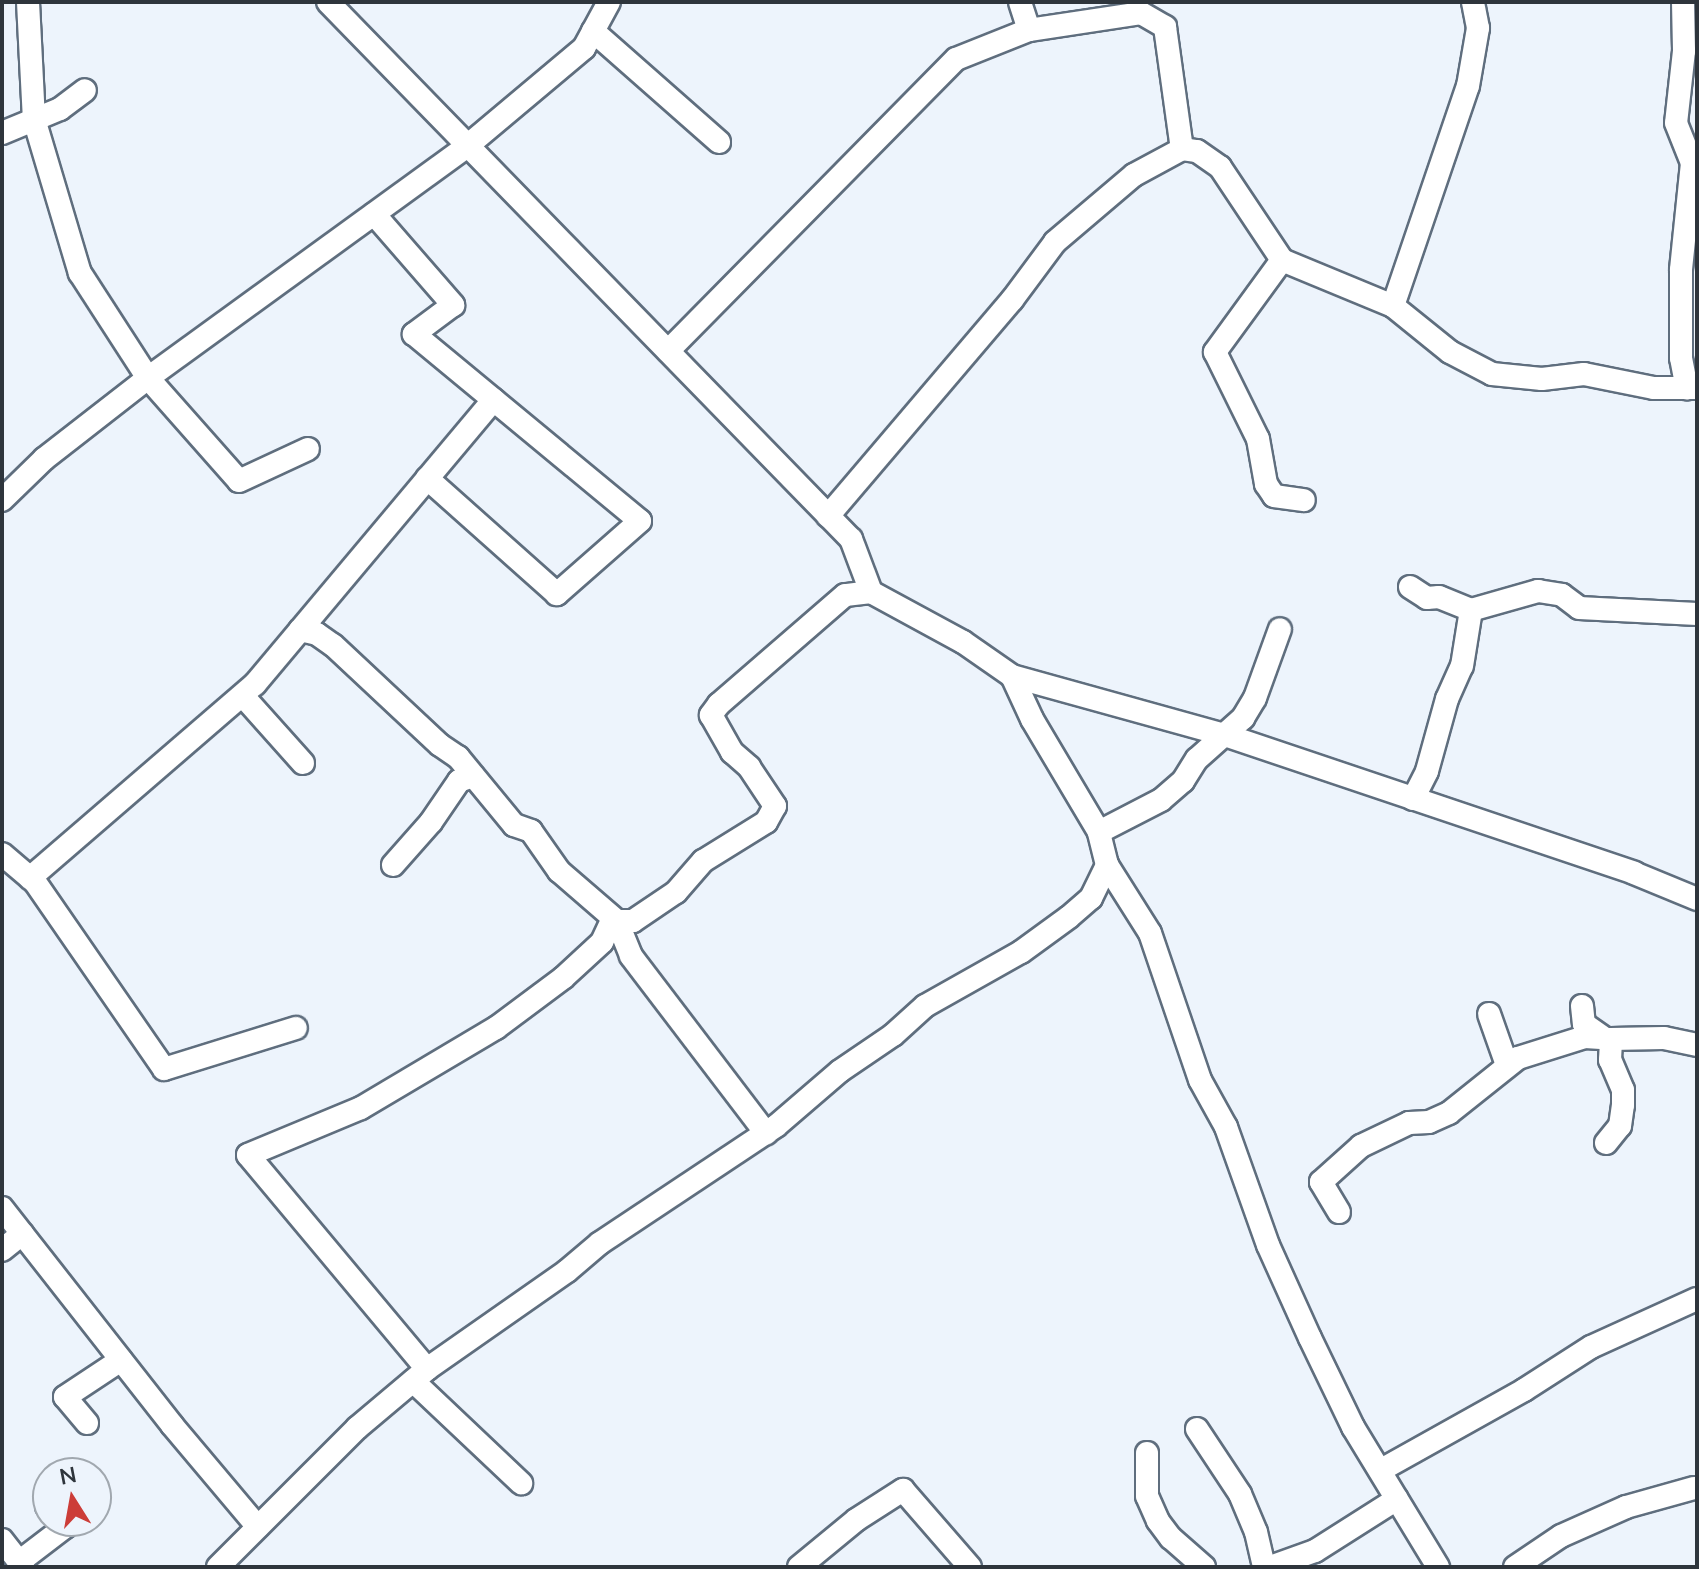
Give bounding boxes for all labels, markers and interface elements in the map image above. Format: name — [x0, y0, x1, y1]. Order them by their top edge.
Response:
north arrow — [32, 1457, 112, 1537]
text: N — [57, 1460, 79, 1491]

